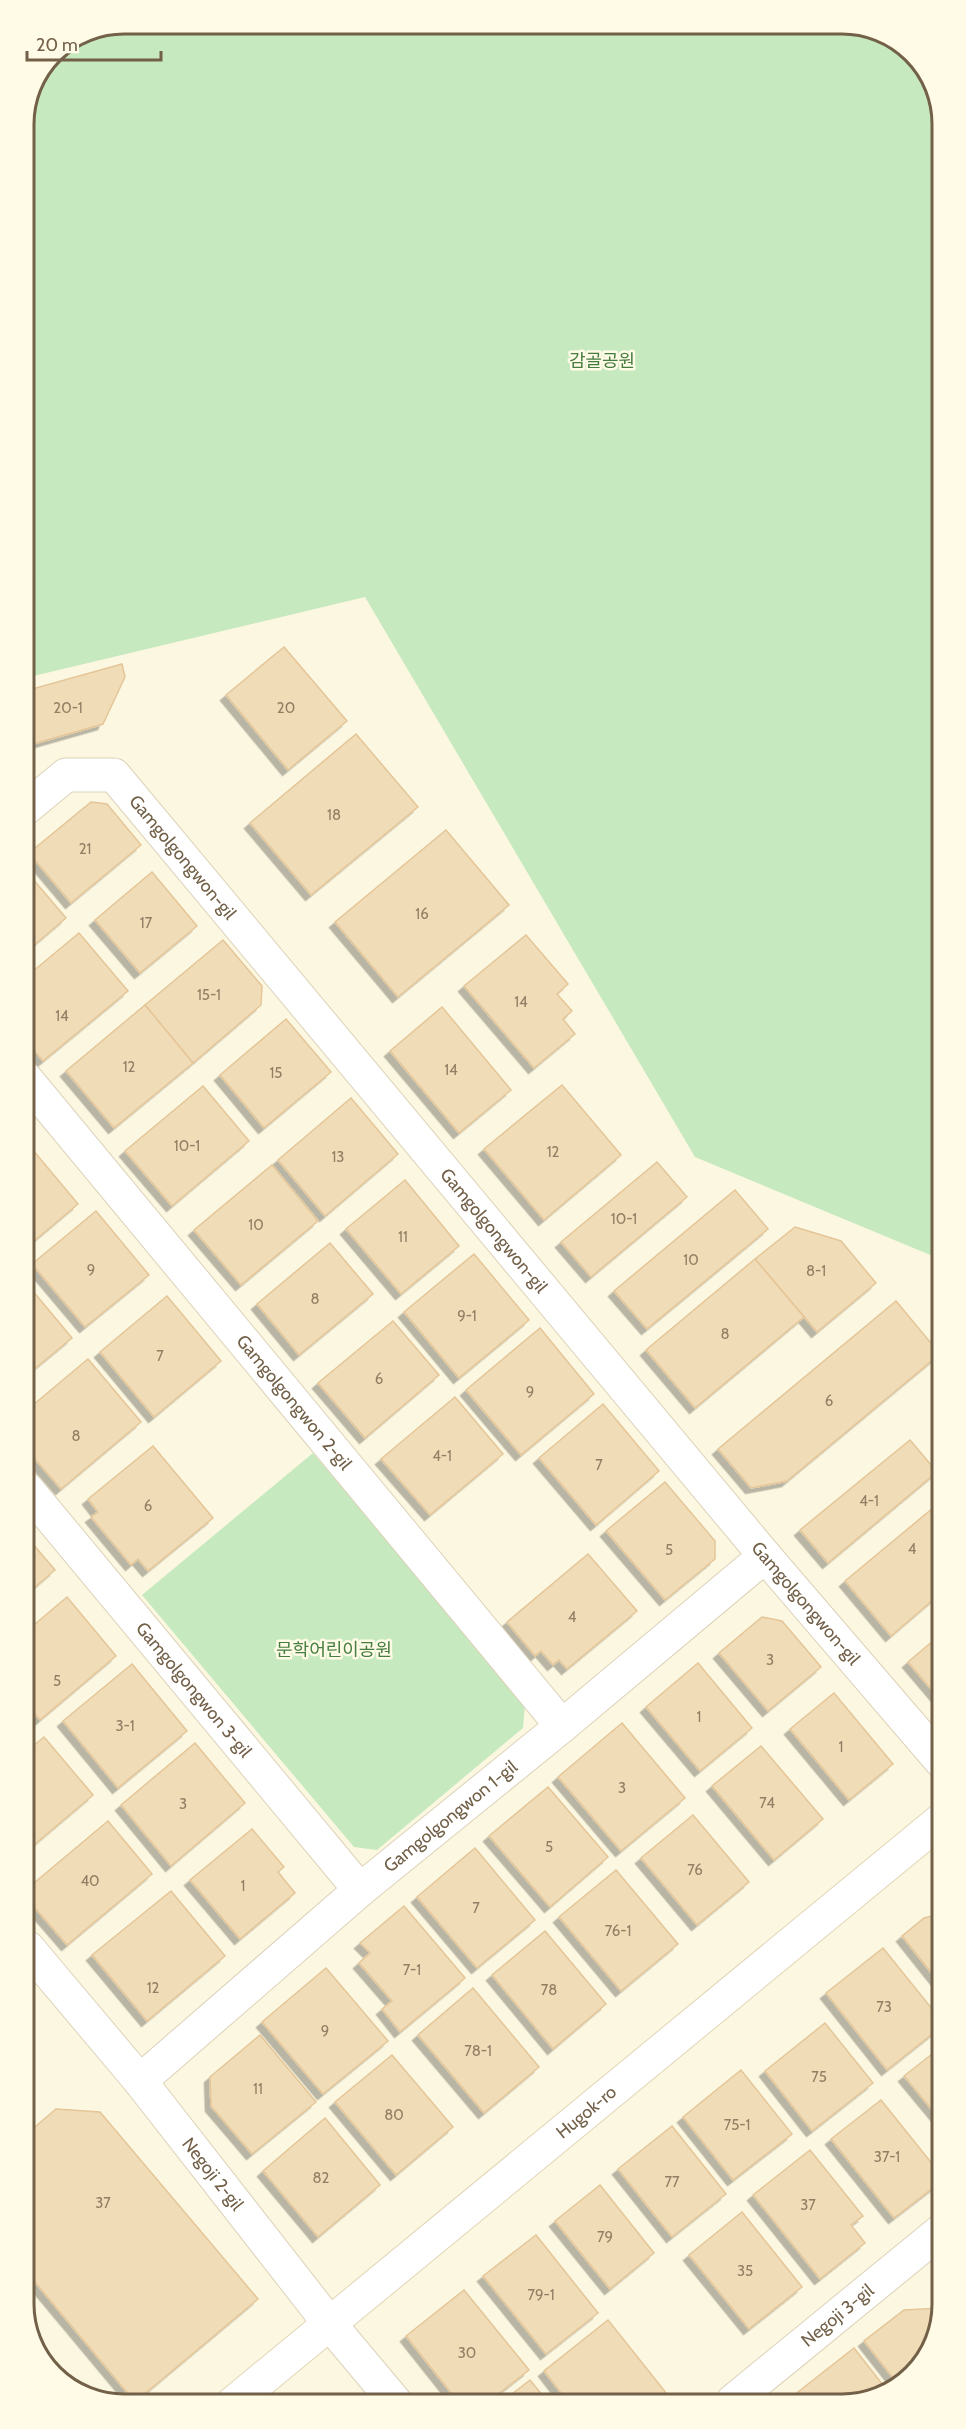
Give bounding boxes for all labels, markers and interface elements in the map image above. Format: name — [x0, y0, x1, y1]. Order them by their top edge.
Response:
scale bar — [27, 24, 160, 62]
text: 20 m — [36, 34, 78, 56]
park label: 감골공원 — [569, 350, 635, 372]
house number: 20-1 — [53, 699, 83, 717]
house number: 20 — [277, 699, 295, 717]
street label: Gamgolgongwon-gil — [124, 791, 241, 925]
house number: 18 — [327, 806, 341, 824]
house number: 21 — [79, 840, 91, 858]
house number: 16 — [415, 905, 429, 923]
house number: 17 — [140, 914, 153, 932]
house number: 15-1 — [197, 986, 221, 1004]
house number: 14 — [514, 993, 528, 1011]
house number: 14 — [55, 1007, 69, 1025]
house number: 12 — [123, 1058, 136, 1076]
house number: 14 — [444, 1061, 458, 1079]
house number: 15 — [269, 1064, 283, 1082]
house number: 10-1 — [174, 1137, 200, 1155]
house number: 12 — [547, 1143, 560, 1161]
house number: 13 — [331, 1148, 345, 1166]
street label: Gamgolgongwon-gil — [436, 1164, 553, 1298]
house number: 10-1 — [611, 1210, 637, 1228]
house number: 10 — [248, 1216, 264, 1234]
house number: 11 — [398, 1228, 408, 1246]
house number: 10 — [683, 1251, 699, 1269]
house number: 9 — [87, 1261, 95, 1279]
house number: 8-1 — [806, 1262, 826, 1280]
house number: 8 — [310, 1290, 320, 1308]
house number: 9-1 — [457, 1307, 477, 1325]
house number: 8 — [720, 1325, 730, 1343]
street label: Gamgolgongwon 2-gil — [232, 1330, 357, 1475]
house number: 7 — [156, 1347, 164, 1365]
house number: 6 — [375, 1370, 383, 1388]
house number: 9 — [526, 1383, 534, 1401]
house number: 6 — [825, 1392, 833, 1410]
house number: 8 — [71, 1427, 81, 1445]
house number: 4-1 — [432, 1447, 452, 1465]
house number: 7 — [595, 1456, 603, 1474]
house number: 4-1 — [859, 1492, 879, 1510]
house number: 6 — [144, 1497, 152, 1515]
street label: Gamgolgongwon-gil — [747, 1537, 865, 1670]
house number: 4 — [908, 1540, 917, 1558]
house number: 5 — [665, 1541, 673, 1559]
house number: 4 — [568, 1608, 577, 1626]
street label: Gamgolgongwon 3-gil — [131, 1618, 257, 1763]
park label: 문학어린이공원 — [276, 1639, 392, 1661]
house number: 3 — [766, 1651, 774, 1669]
house number: 5 — [53, 1672, 61, 1690]
house number: 1 — [697, 1708, 701, 1726]
house number: 3-1 — [115, 1717, 135, 1735]
house number: 1 — [839, 1738, 843, 1756]
street label: Gamgolgongwon 1-gil — [379, 1755, 522, 1877]
house number: 3 — [618, 1779, 626, 1797]
house number: 74 — [759, 1794, 775, 1812]
house number: 3 — [179, 1795, 187, 1813]
house number: 5 — [545, 1838, 553, 1856]
house number: 76 — [687, 1861, 703, 1879]
house number: 40 — [80, 1872, 100, 1890]
house number: 1 — [241, 1877, 245, 1895]
house number: 7 — [472, 1899, 480, 1917]
house number: 76-1 — [605, 1922, 631, 1940]
house number: 7-1 — [403, 1961, 421, 1979]
house number: 12 — [147, 1979, 160, 1997]
house number: 78 — [541, 1981, 557, 1999]
house number: 73 — [876, 1998, 892, 2016]
house number: 9 — [321, 2022, 329, 2040]
house number: 78-1 — [464, 2042, 492, 2060]
house number: 75 — [811, 2068, 827, 2086]
house number: 11 — [253, 2080, 263, 2098]
street label: Hugok-ro — [552, 2081, 621, 2143]
house number: 80 — [384, 2106, 404, 2124]
house number: 75-1 — [724, 2116, 750, 2134]
street label: Negoji 2-gil — [177, 2133, 248, 2216]
house number: 37-1 — [874, 2148, 900, 2166]
house number: 82 — [313, 2169, 330, 2187]
house number: 77 — [664, 2173, 680, 2191]
house number: 37 — [95, 2194, 111, 2212]
house number: 37 — [800, 2196, 816, 2214]
house number: 79 — [597, 2228, 613, 2246]
house number: 35 — [737, 2262, 753, 2280]
street label: Negoji 3-gil — [797, 2279, 879, 2352]
house number: 79-1 — [527, 2286, 555, 2304]
house number: 30 — [458, 2344, 476, 2362]

